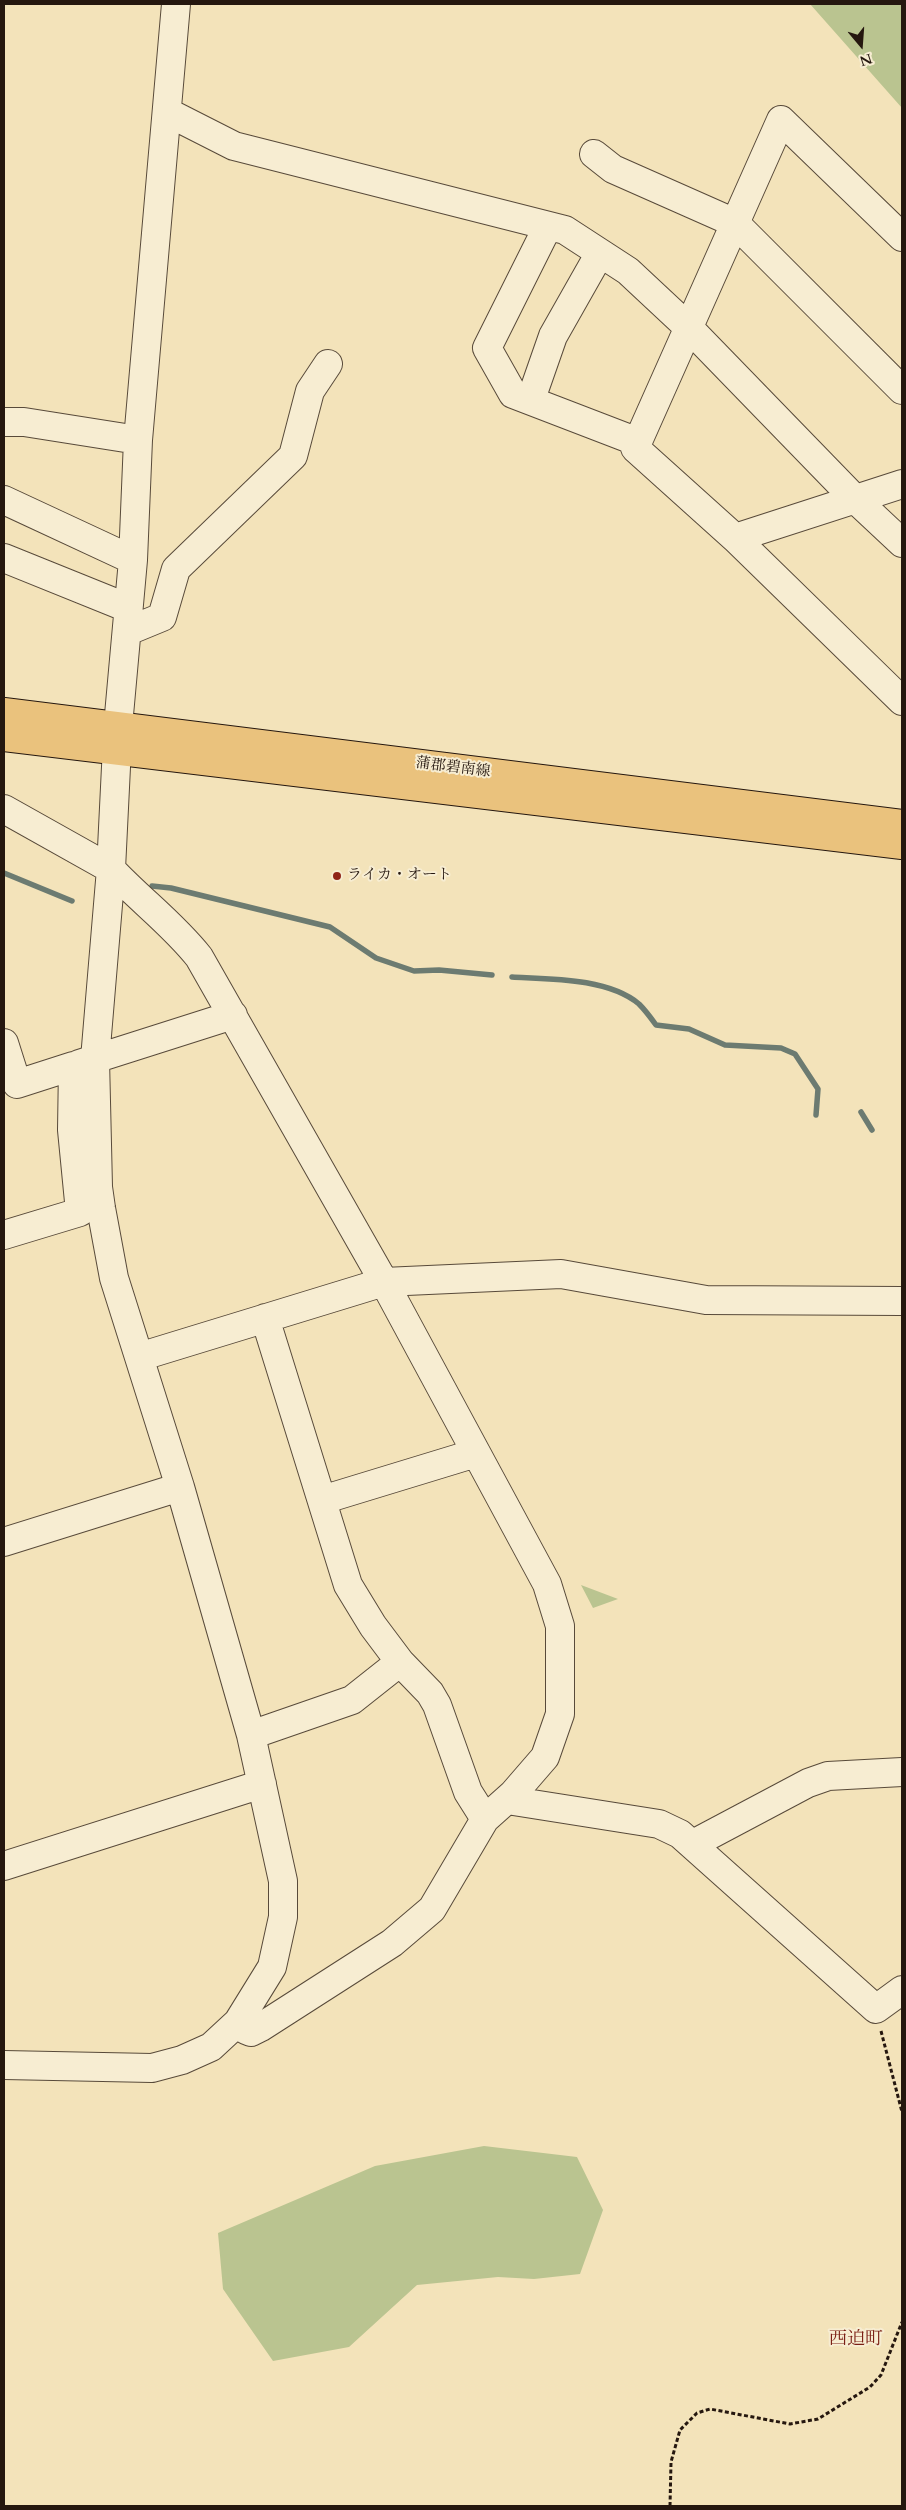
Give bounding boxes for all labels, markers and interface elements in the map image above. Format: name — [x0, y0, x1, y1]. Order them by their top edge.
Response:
north arrow — [836, 20, 886, 70]
text: N — [857, 49, 875, 71]
street label: 蒲郡碧南線 — [415, 754, 491, 782]
place label: ライカ・オート — [347, 867, 452, 885]
marker: ライカ・オート — [331, 870, 343, 882]
district label: 西迫町 — [829, 2329, 883, 2351]

